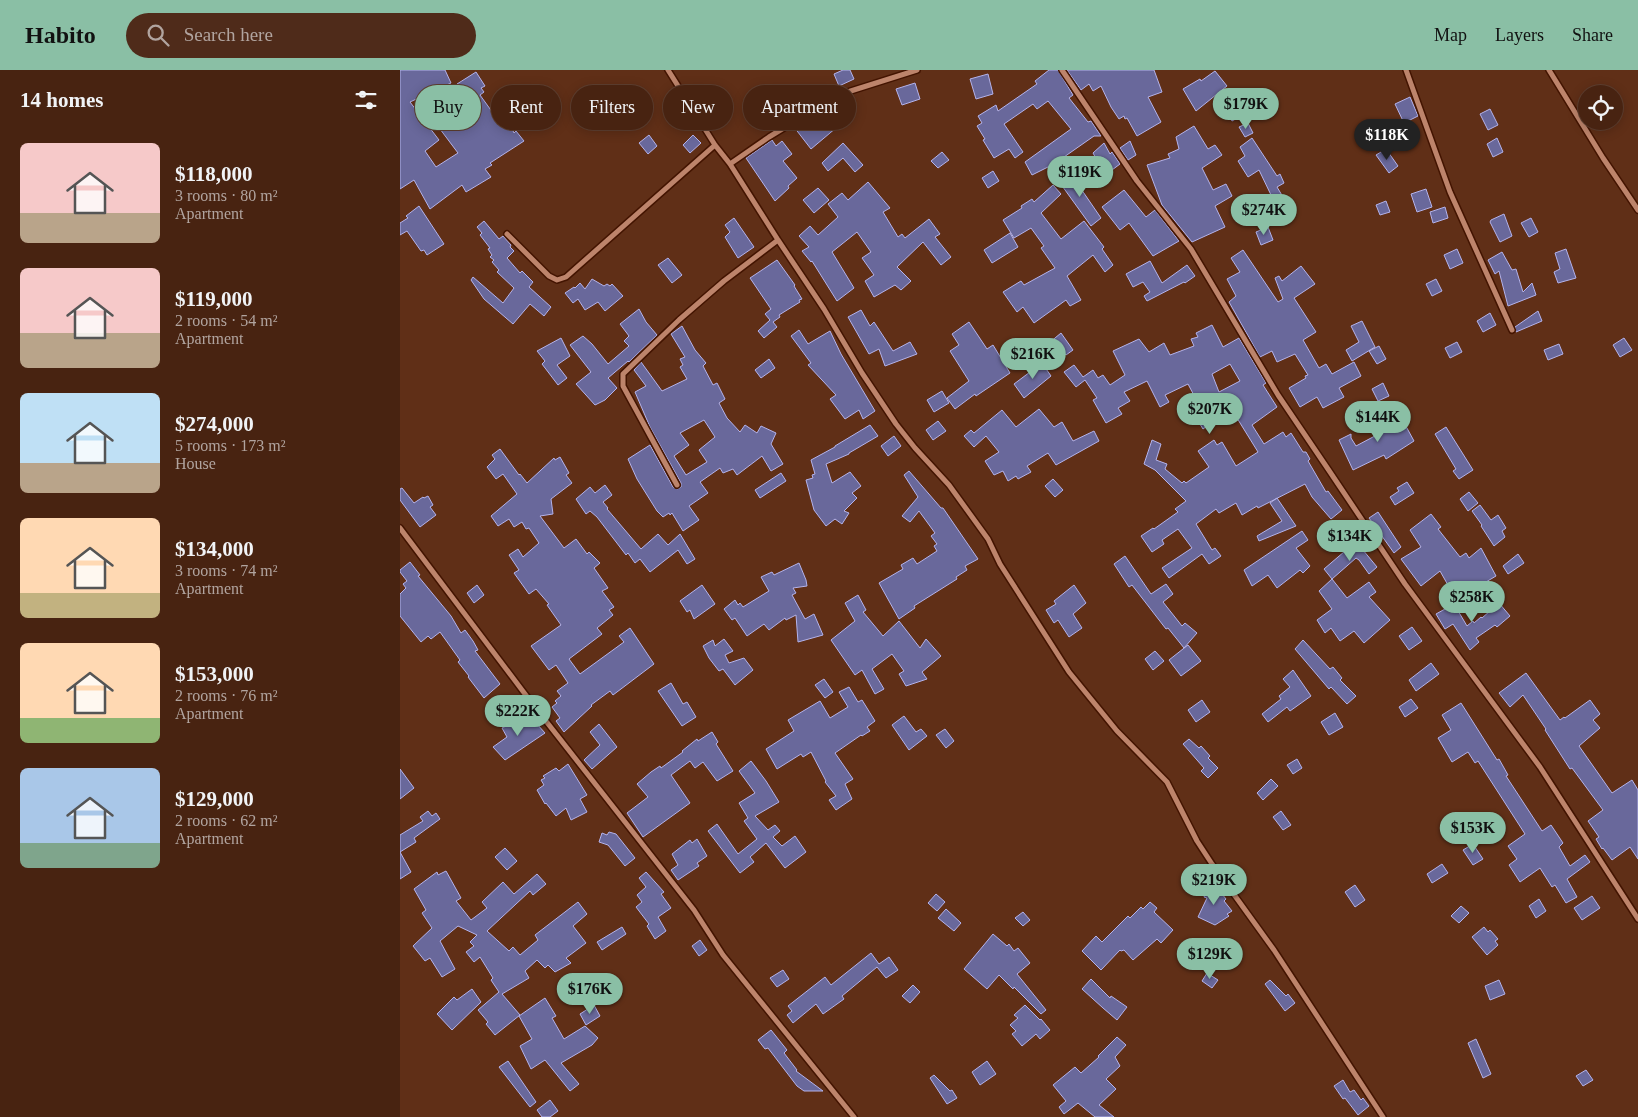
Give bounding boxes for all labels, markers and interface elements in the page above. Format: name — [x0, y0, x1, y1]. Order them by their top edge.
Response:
search box — [126, 13, 476, 58]
icon: search — [144, 21, 172, 49]
text: Habito — [25, 22, 96, 48]
text: Search here — [184, 24, 273, 45]
text: Map — [1434, 25, 1467, 45]
text: Layers — [1495, 25, 1544, 45]
text: Share — [1572, 25, 1613, 45]
chip: Buy — [415, 85, 481, 130]
chip: Rent — [491, 85, 561, 130]
chip: Filters — [571, 85, 653, 130]
chip: New — [663, 85, 733, 130]
chip: Apartment — [743, 85, 856, 130]
map controls — [1578, 85, 1623, 130]
button: locate — [1578, 85, 1623, 130]
icon: filters — [352, 86, 380, 114]
text: 14 homes — [20, 88, 103, 112]
pin: $179K — [1211, 88, 1281, 130]
text: $179K — [1224, 95, 1268, 112]
pin: $118K — [1352, 118, 1422, 161]
text: $118K — [1365, 126, 1409, 143]
pin: $119K — [1045, 156, 1115, 198]
text: $118,000 — [175, 162, 253, 186]
icon: home — [60, 163, 120, 223]
text: $119K — [1058, 163, 1102, 180]
text: 3 rooms · 80 m² — [175, 187, 278, 204]
pin: $274K — [1229, 194, 1299, 236]
text: $274K — [1242, 201, 1286, 218]
text: Apartment — [175, 205, 243, 222]
text: $119,000 — [175, 287, 253, 311]
icon: home — [60, 288, 120, 348]
text: 2 rooms · 54 m² — [175, 312, 278, 329]
text: Apartment — [175, 330, 243, 347]
pin: $216K — [998, 338, 1068, 380]
text: $216K — [1011, 345, 1055, 362]
pin: $207K — [1175, 392, 1245, 435]
text: $207K — [1188, 400, 1232, 417]
pin: $144K — [1343, 400, 1413, 443]
text: $144K — [1356, 408, 1400, 425]
text: $274,000 — [175, 412, 254, 436]
icon: home — [60, 413, 120, 473]
text: 5 rooms · 173 m² — [175, 437, 286, 454]
text: House — [175, 455, 216, 472]
pin: $134K — [1315, 520, 1385, 562]
text: $134K — [1328, 527, 1372, 544]
text: $134,000 — [175, 537, 254, 561]
icon: home — [60, 538, 120, 598]
text: 3 rooms · 74 m² — [175, 562, 278, 579]
text: Apartment — [175, 580, 243, 597]
pin: $258K — [1437, 580, 1507, 623]
text: $258K — [1450, 588, 1494, 605]
text: $153,000 — [175, 662, 254, 686]
icon: home — [60, 663, 120, 723]
text: 2 rooms · 76 m² — [175, 687, 278, 704]
pin: $222K — [483, 694, 553, 737]
text: $222K — [496, 702, 540, 719]
text: Apartment — [175, 705, 243, 722]
text: $129,000 — [175, 787, 254, 811]
icon: home — [60, 788, 120, 848]
text: 2 rooms · 62 m² — [175, 812, 278, 829]
pin: $153K — [1438, 812, 1508, 854]
text: $153K — [1451, 819, 1495, 836]
text: Apartment — [175, 830, 243, 847]
pin: $219K — [1179, 864, 1249, 906]
text: $219K — [1192, 871, 1236, 888]
pin: $129K — [1175, 938, 1245, 980]
text: $129K — [1188, 945, 1232, 962]
pin: $176K — [555, 972, 625, 1015]
text: $176K — [568, 980, 612, 997]

